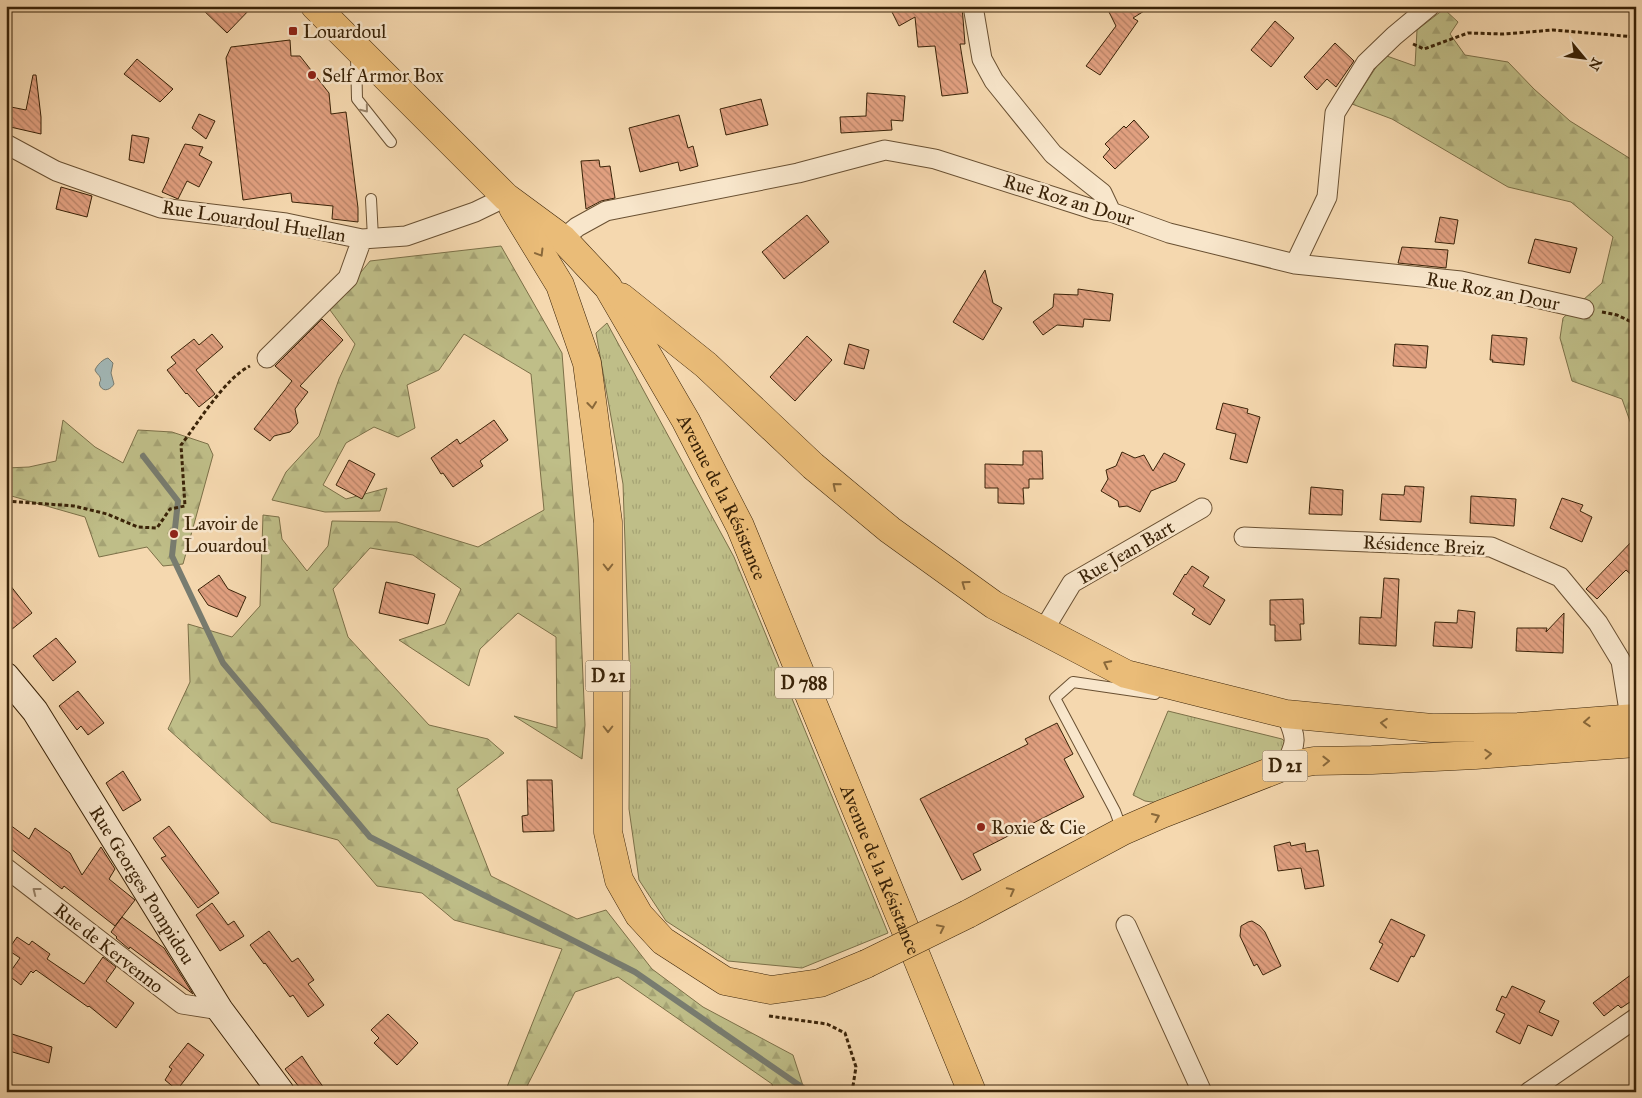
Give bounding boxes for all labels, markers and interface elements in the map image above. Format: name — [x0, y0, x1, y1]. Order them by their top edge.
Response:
place label: Louardoul — [303, 20, 387, 43]
marker: Louardoul — [287, 25, 299, 37]
north arrow — [1560, 32, 1610, 82]
text: N — [1585, 55, 1605, 73]
place label: Self Armor Box — [322, 64, 444, 87]
marker: Self Armor Box — [306, 69, 318, 81]
one-way arrow — [360, 104, 369, 113]
street label: Rue Roz an Dour — [1001, 169, 1138, 231]
street label: Rue Louardoul Huellan — [160, 195, 348, 247]
one-way arrow — [534, 248, 544, 257]
street label: Rue Roz an Dour — [1424, 267, 1563, 315]
one-way arrow — [586, 402, 597, 410]
street label: Avenue de la Résistance — [672, 409, 772, 583]
one-way arrow — [833, 483, 842, 491]
place label: Lavoir de Louardoul — [184, 512, 268, 557]
street label: Rue Jean Bart — [1074, 515, 1179, 590]
marker: Lavoir de Louardoul — [168, 528, 180, 540]
street label: Résidence Breiz — [1362, 530, 1486, 560]
one-way arrow — [603, 563, 613, 571]
one-way arrow — [961, 581, 971, 590]
road number: D 21 — [586, 660, 630, 691]
one-way arrow — [1103, 660, 1112, 670]
road number: D 788 — [775, 668, 833, 698]
one-way arrow — [1583, 716, 1591, 727]
one-way arrow — [1379, 718, 1387, 729]
one-way arrow — [603, 726, 613, 733]
one-way arrow — [1484, 749, 1492, 760]
road number: D 21 — [1262, 750, 1308, 781]
one-way arrow — [1322, 755, 1330, 766]
street label: Avenue de la Résistance — [835, 780, 926, 958]
street label: Rue Georges Pompidou — [85, 802, 200, 968]
one-way arrow — [1151, 812, 1160, 823]
place label: Roxie & Cie — [991, 816, 1086, 839]
marker: Roxie & Cie — [975, 821, 987, 833]
one-way arrow — [1006, 887, 1015, 897]
one-way arrow — [33, 888, 42, 896]
street label: Rue de Kervenno — [50, 898, 169, 998]
one-way arrow — [936, 923, 945, 934]

